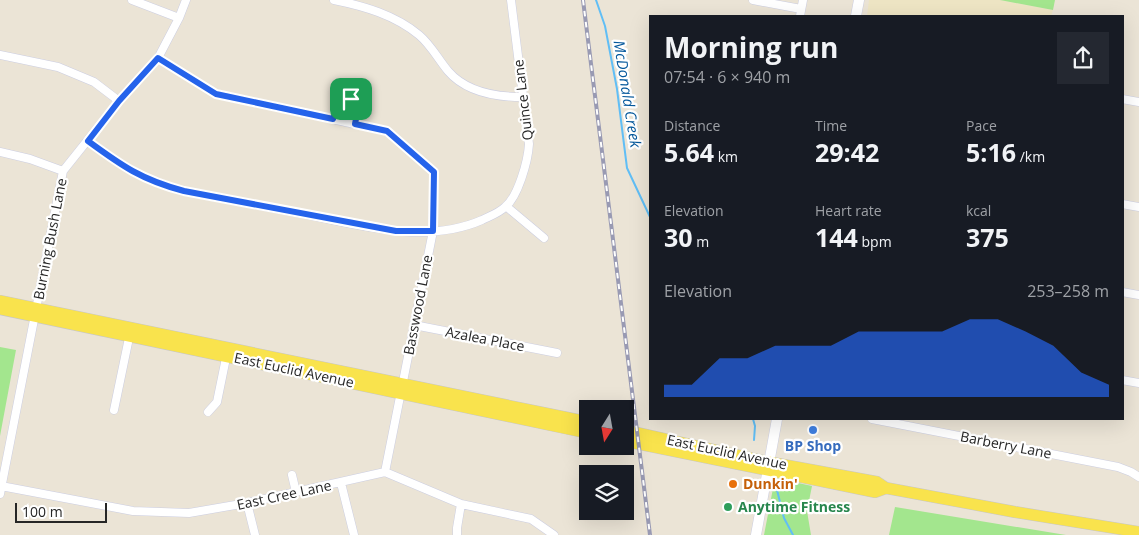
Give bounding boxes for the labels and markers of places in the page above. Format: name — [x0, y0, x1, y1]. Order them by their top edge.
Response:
pin — [330, 78, 372, 120]
marker: BP Shop — [807, 424, 819, 436]
place label: BP Shop — [785, 436, 841, 455]
place label: Dunkin' — [743, 474, 798, 493]
marker: Dunkin' — [727, 478, 739, 490]
place label: Anytime Fitness — [738, 497, 850, 516]
marker: Anytime Fitness — [722, 501, 734, 513]

